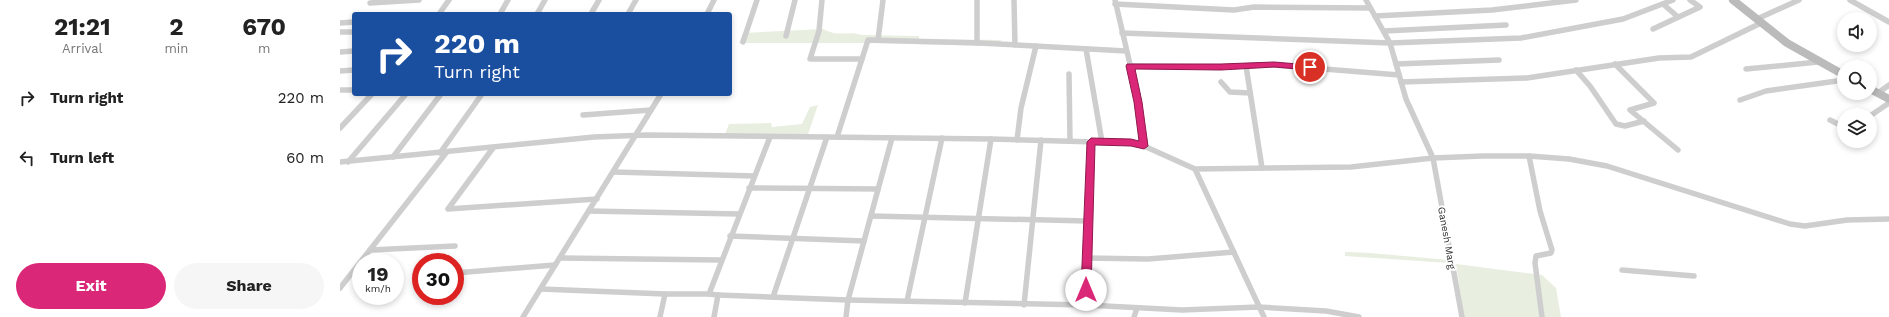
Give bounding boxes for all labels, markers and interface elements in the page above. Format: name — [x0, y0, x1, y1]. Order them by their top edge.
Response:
map controls — [1837, 12, 1877, 148]
button: sound — [1837, 12, 1877, 52]
text: 21:21 — [54, 13, 111, 41]
text: 2 — [169, 13, 184, 41]
text: 670 — [242, 13, 286, 41]
text: 220 m — [434, 27, 520, 60]
icon: right — [368, 28, 420, 80]
text: Arrival — [62, 41, 103, 56]
text: min — [164, 41, 188, 56]
text: m — [258, 41, 270, 56]
pin — [1293, 50, 1327, 84]
icon: arrive — [1299, 56, 1321, 78]
button: search — [1837, 60, 1877, 100]
text: Turn right — [434, 61, 520, 82]
icon: right — [16, 87, 38, 109]
text: Turn right — [50, 89, 123, 107]
text: 220 m — [278, 89, 324, 107]
button: layers — [1837, 108, 1877, 148]
icon: left — [16, 147, 38, 169]
text: Turn left — [50, 149, 114, 167]
text: 60 m — [286, 149, 324, 167]
street label: Ganesh Marg — [1436, 206, 1458, 271]
speed limit sign: 30 — [412, 253, 464, 305]
text: 19 — [368, 262, 388, 286]
button: Exit — [16, 263, 166, 309]
button: Share — [174, 263, 324, 309]
position arrow — [1065, 269, 1107, 311]
text: km/h — [365, 283, 391, 294]

